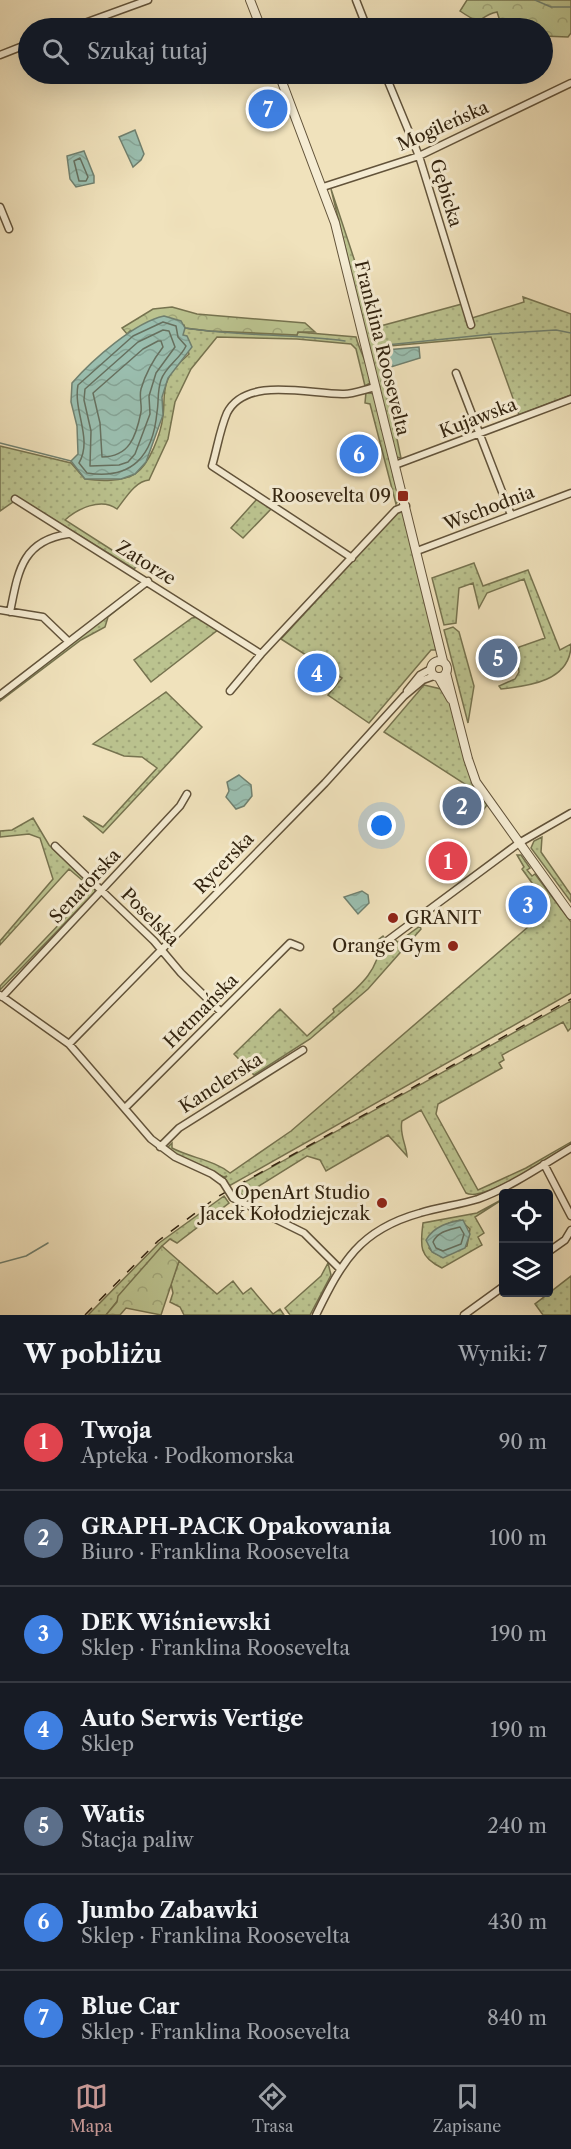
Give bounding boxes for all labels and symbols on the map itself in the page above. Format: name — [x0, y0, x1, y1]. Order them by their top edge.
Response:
pin: 7 — [248, 86, 288, 132]
street label: Mogileńska — [394, 96, 493, 156]
street label: Gębicka — [425, 156, 467, 230]
street label: Franklina Roosevelta — [350, 258, 415, 438]
street label: Kujawska — [436, 393, 520, 443]
pin: 6 — [340, 432, 378, 476]
street label: Wschodnia — [440, 481, 538, 536]
place label: Roosevelta 09 — [271, 485, 391, 507]
marker: Roosevelta 09 — [396, 489, 410, 503]
street label: Zatorze — [112, 536, 180, 590]
pin: 5 — [478, 636, 518, 680]
pin: 4 — [298, 650, 336, 696]
pin: 2 — [442, 784, 482, 828]
your location — [367, 811, 396, 840]
street label: Rycerska — [189, 827, 259, 898]
pin: 1 — [428, 838, 468, 884]
street label: Senatorska — [45, 844, 125, 928]
pin: 3 — [508, 882, 548, 928]
street label: Poselska — [116, 883, 184, 951]
place label: GRANIT — [405, 907, 482, 929]
marker: GRANIT — [386, 911, 400, 925]
place label: Orange Gym — [332, 935, 441, 957]
marker: Orange Gym — [446, 939, 460, 953]
street label: Hetmańska — [159, 969, 243, 1053]
street label: Kanclerska — [175, 1048, 267, 1118]
place label: OpenArt Studio Jacek Kołodziejczak — [197, 1182, 372, 1225]
marker: OpenArt Studio Jacek Kołodziejczak — [375, 1196, 389, 1210]

